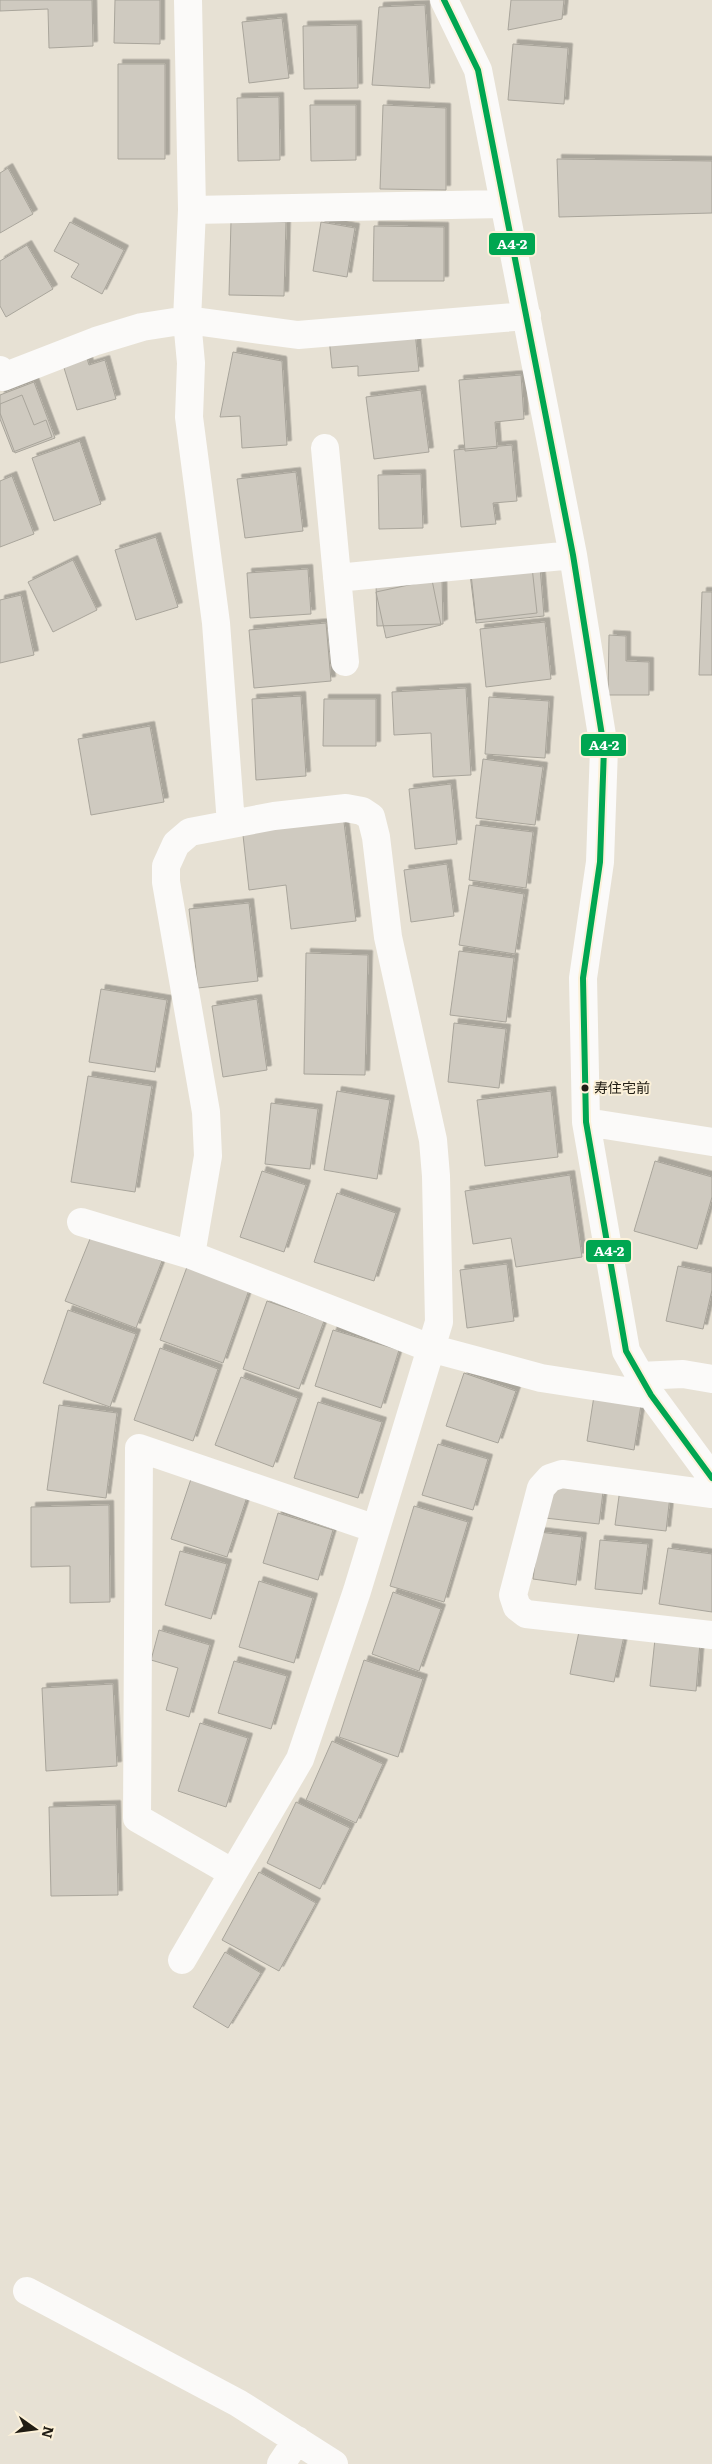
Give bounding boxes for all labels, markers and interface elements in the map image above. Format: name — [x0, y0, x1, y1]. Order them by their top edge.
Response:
line badge: A4-2 — [488, 232, 536, 256]
text: A4-2 — [497, 233, 528, 253]
line badge: A4-2 — [580, 733, 627, 757]
text: A4-2 — [589, 734, 620, 754]
place label: 寿住宅前 — [594, 1077, 650, 1097]
marker: 寿住宅前 — [580, 1083, 590, 1093]
line badge: A4-2 — [585, 1239, 632, 1263]
text: A4-2 — [594, 1240, 625, 1260]
north arrow — [10, 2404, 60, 2454]
text: N — [37, 2424, 60, 2441]

